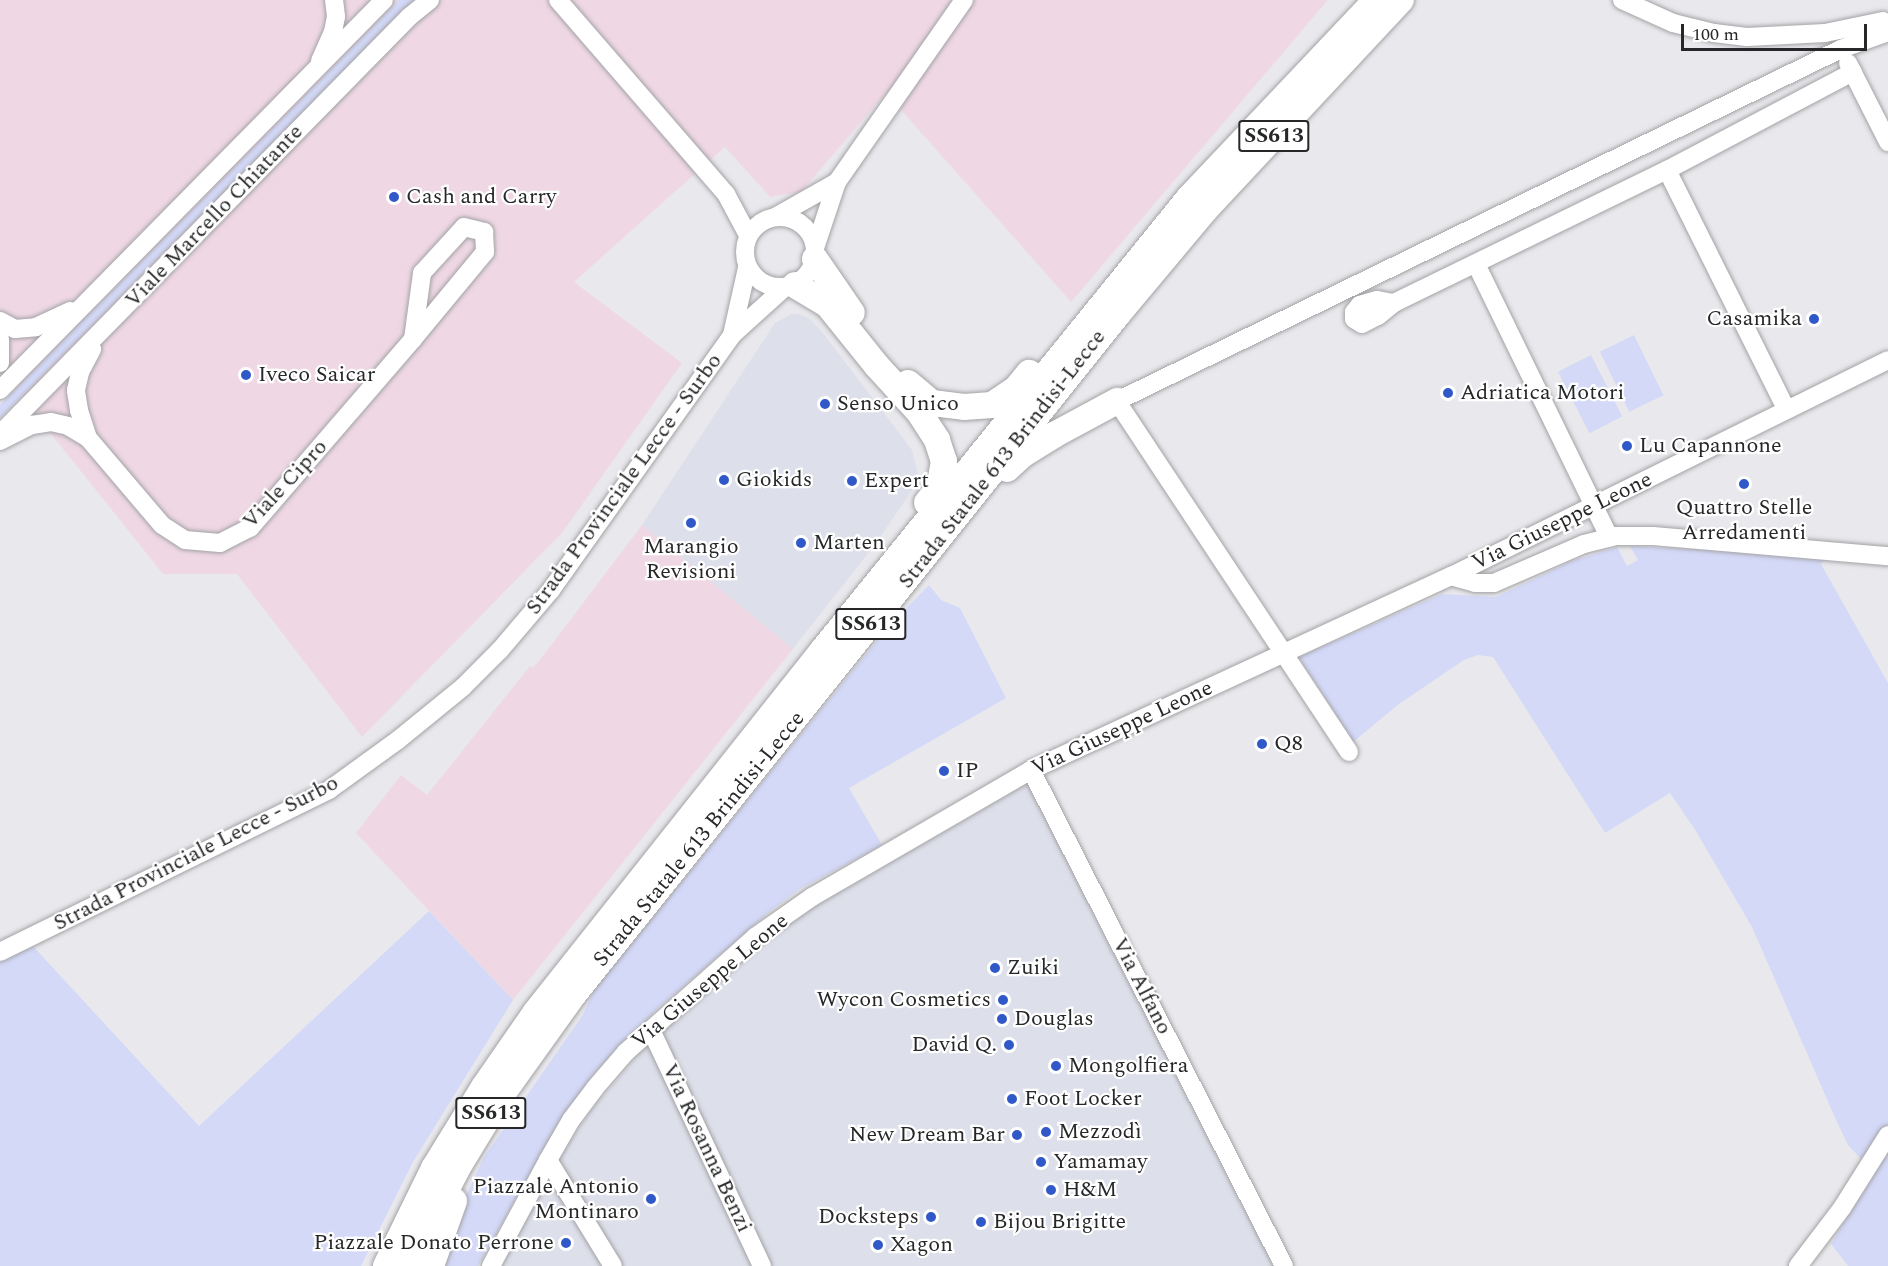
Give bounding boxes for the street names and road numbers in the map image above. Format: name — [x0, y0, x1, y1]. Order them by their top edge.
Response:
road number: SS613 — [1238, 118, 1310, 154]
street label: Viale Marcello Chiatante — [120, 119, 308, 313]
street label: Strada Statale 613 Brindisi-Lecce — [893, 324, 1111, 594]
street label: Strada Provinciale Lecce - Surbo — [520, 348, 728, 620]
street label: Viale Cipro — [237, 434, 333, 534]
street label: Via Giuseppe Leone — [1468, 466, 1656, 576]
road number: SS613 — [835, 606, 907, 642]
street label: Via Giuseppe Leone — [1027, 674, 1217, 782]
street label: Strada Statale 613 Brindisi-Lecce — [588, 706, 810, 972]
street label: Strada Provinciale Lecce - Surbo — [49, 769, 343, 937]
street label: Via Giuseppe Leone — [626, 908, 794, 1054]
street label: Via Alfano — [1106, 933, 1178, 1039]
street label: Via Rosanna Benzi — [656, 1059, 758, 1237]
road number: SS613 — [455, 1095, 527, 1131]

